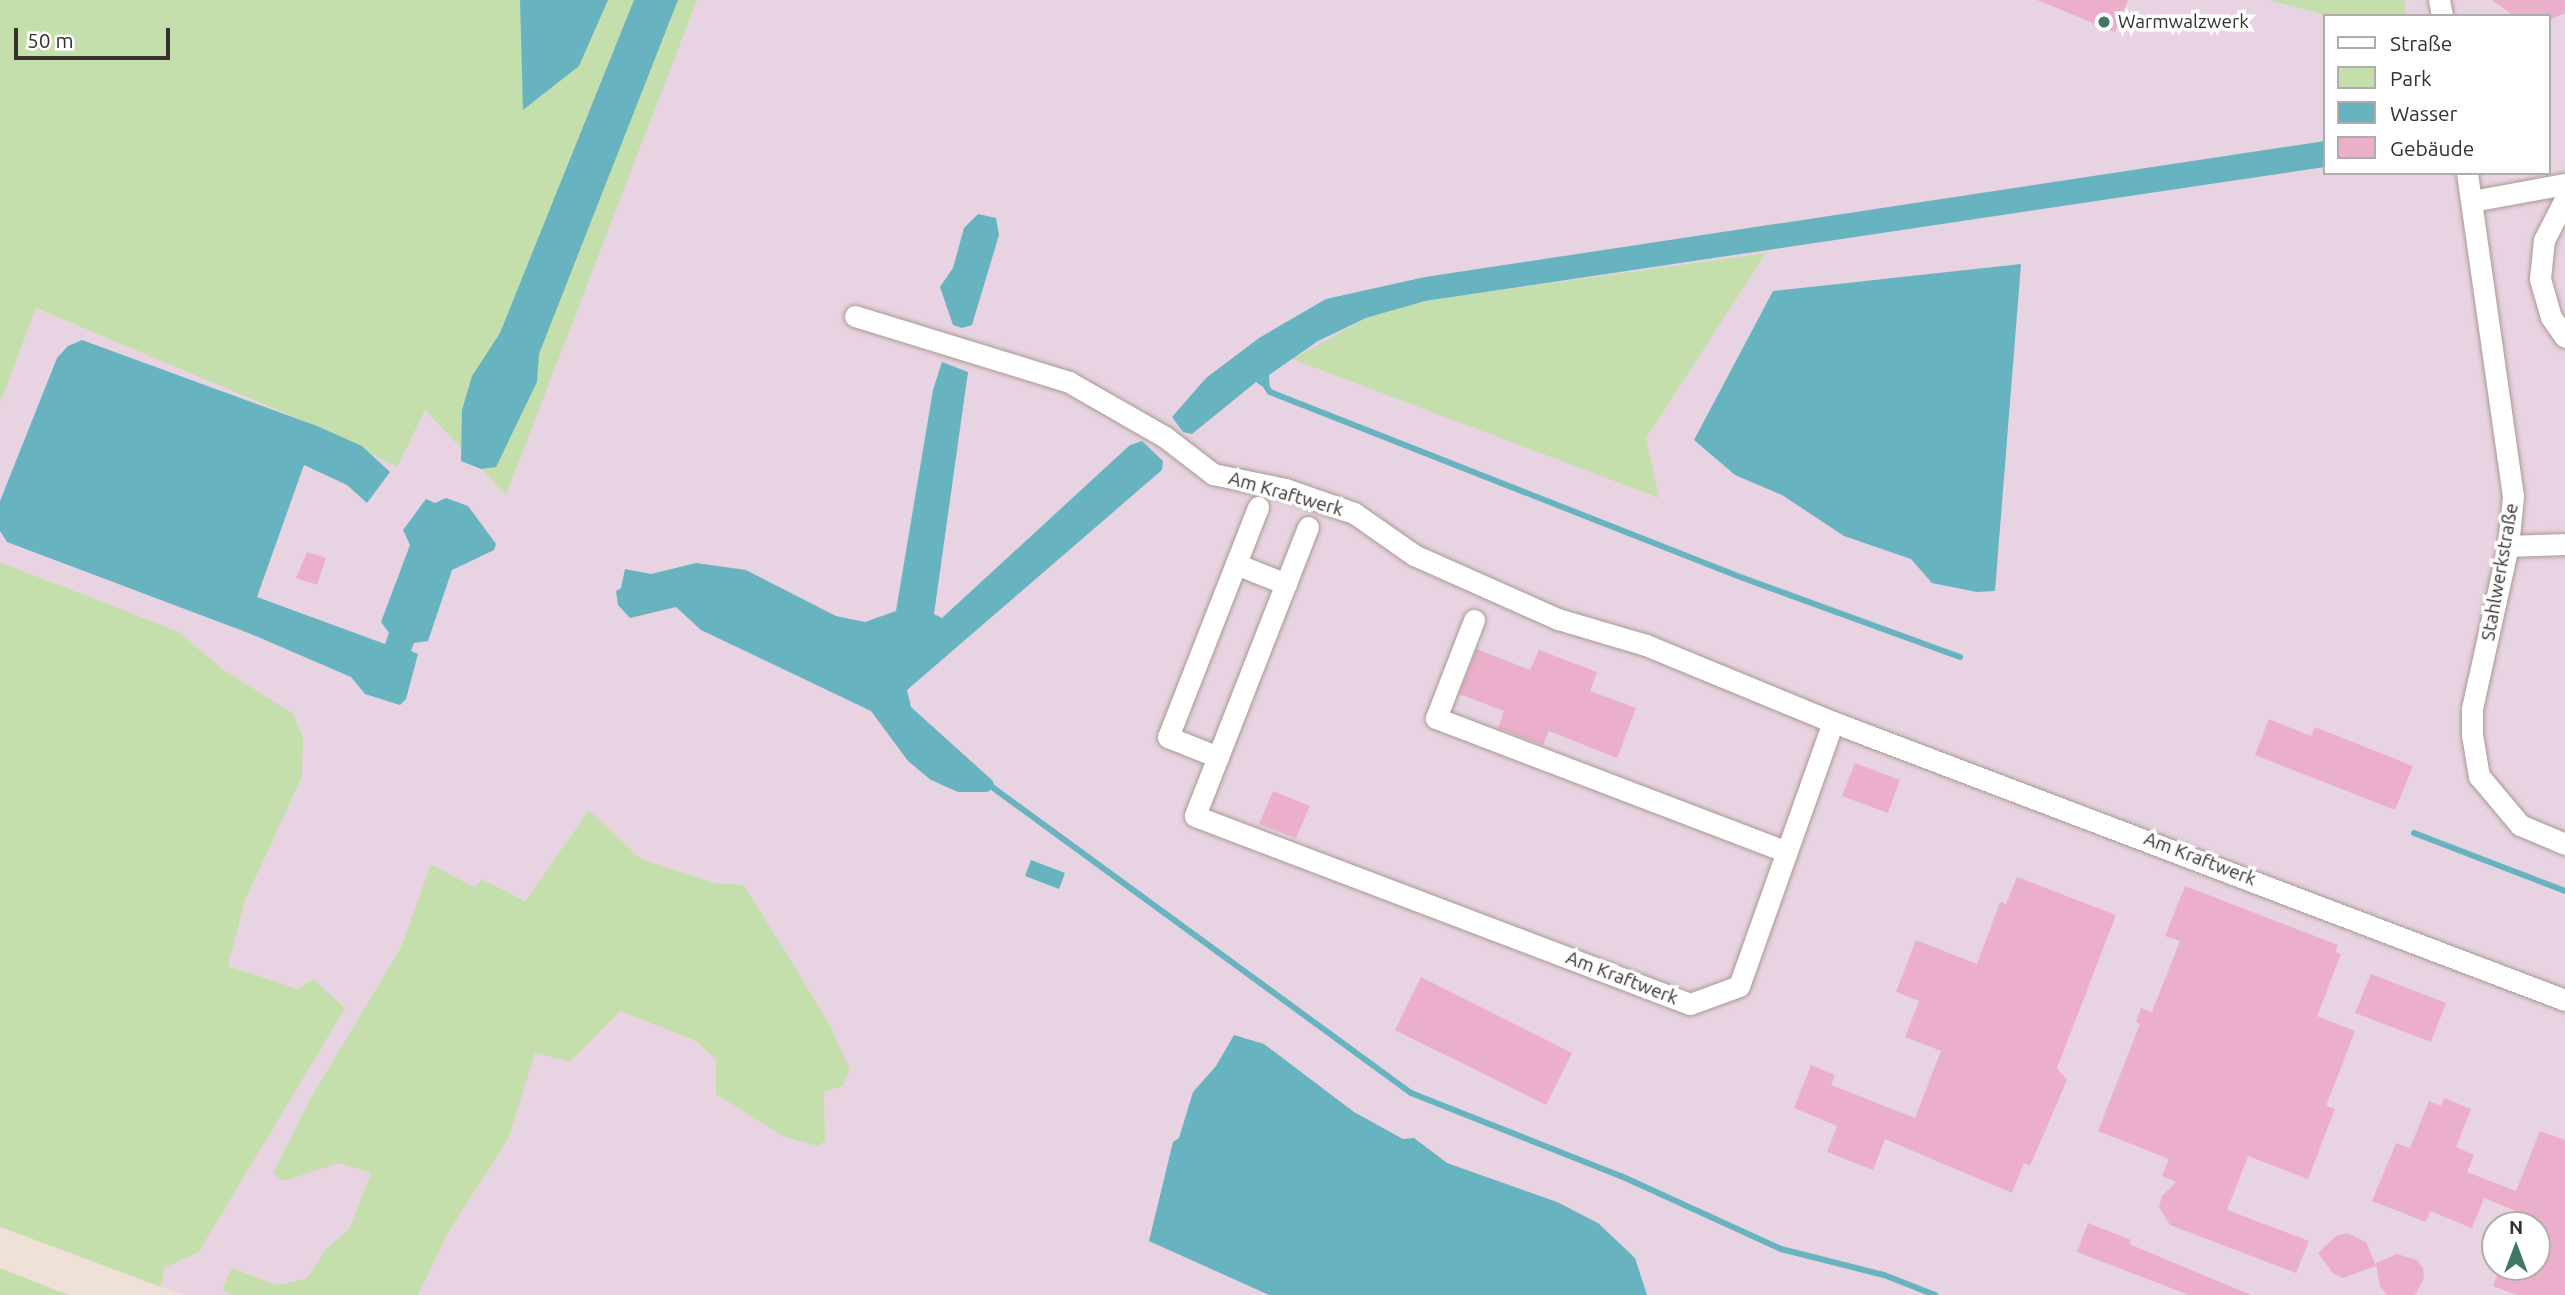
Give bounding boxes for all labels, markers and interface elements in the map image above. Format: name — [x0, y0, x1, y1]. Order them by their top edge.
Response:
place label: Warmwalzwerk — [2118, 11, 2249, 33]
scale bar — [18, 14, 173, 58]
marker: Warmwalzwerk — [2096, 14, 2112, 30]
legend — [2324, 14, 2551, 175]
text: 50 m — [27, 28, 74, 52]
text: Straße — [2390, 31, 2452, 55]
text: Park — [2390, 66, 2432, 90]
text: Wasser — [2390, 101, 2458, 125]
text: Gebäude — [2390, 136, 2474, 160]
street label: Am Kraftwerk — [1226, 467, 1346, 521]
street label: Stahlwerkstraße — [2477, 501, 2523, 643]
street label: Am Kraftwerk — [2141, 827, 2259, 891]
street label: Am Kraftwerk — [1563, 946, 1681, 1010]
north arrow — [2481, 1211, 2551, 1281]
text: N — [2509, 1216, 2523, 1238]

